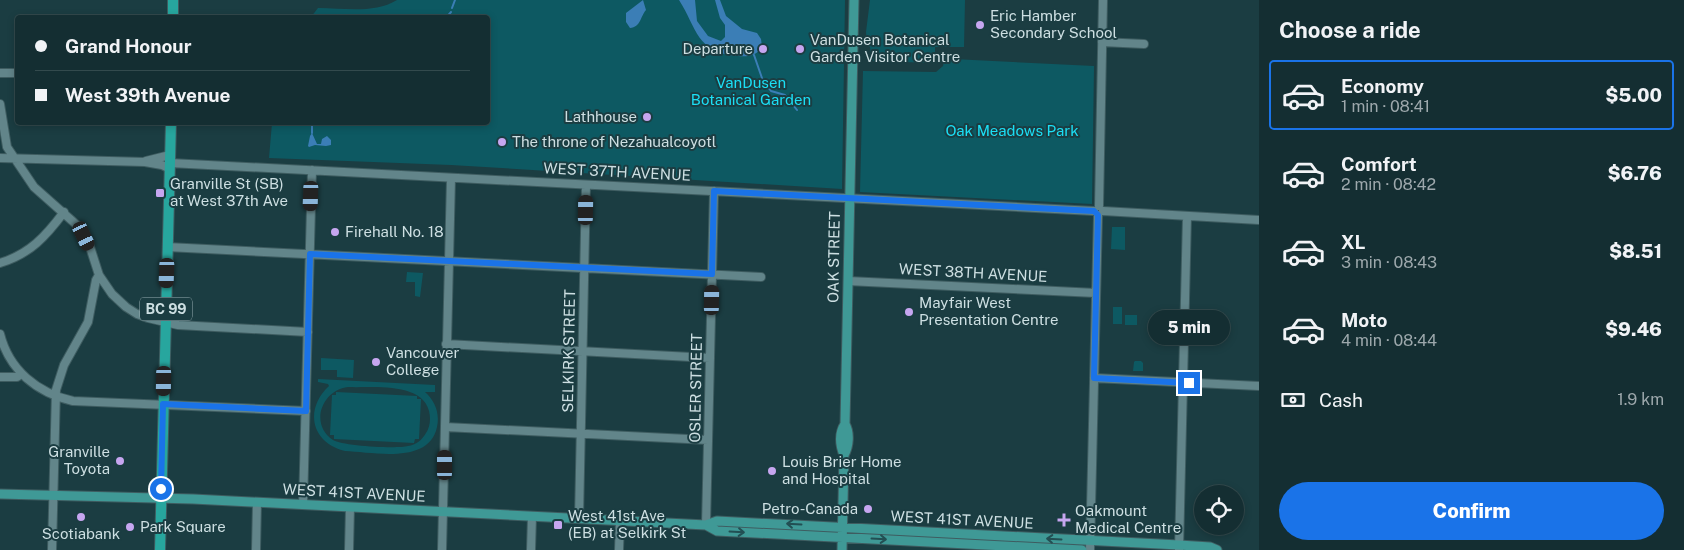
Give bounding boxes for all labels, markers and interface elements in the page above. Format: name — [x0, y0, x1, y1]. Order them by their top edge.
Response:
place label: Eric Hamber Secondary School — [990, 7, 1117, 41]
text: Choose a ride — [1279, 17, 1421, 43]
marker: Eric Hamber Secondary School — [974, 19, 986, 31]
place label: VanDusen Botanical Garden Visitor Centre — [810, 31, 960, 65]
text: Grand Honour — [65, 35, 192, 57]
place label: Departure — [683, 40, 753, 57]
marker: Departure — [757, 43, 769, 55]
marker: VanDusen Botanical Garden Visitor Centre — [794, 43, 806, 55]
icon: car — [1281, 73, 1326, 118]
park label: VanDusen Botanical Garden — [691, 74, 811, 108]
text: Economy — [1341, 75, 1424, 97]
text: West 39th Avenue — [65, 84, 231, 106]
text: $5.00 — [1605, 84, 1662, 106]
text: 1 min · 08:41 — [1341, 97, 1430, 116]
place label: Lathhouse — [564, 108, 637, 125]
marker: Lathhouse — [641, 111, 653, 123]
park label: Oak Meadows Park — [945, 122, 1079, 139]
place label: The throne of Nezahualcoyotl — [512, 133, 716, 150]
marker: The throne of Nezahualcoyotl — [496, 136, 508, 148]
icon: car — [1281, 151, 1326, 196]
text: Comfort — [1341, 153, 1417, 175]
street label: WEST 37TH AVENUE — [543, 159, 691, 184]
text: $6.76 — [1607, 162, 1662, 184]
place label: Granville St (SB) at West 37th Ave — [170, 175, 288, 209]
text: 2 min · 08:42 — [1341, 175, 1436, 194]
car — [302, 181, 319, 211]
marker: Granville St (SB) at West 37th Ave — [154, 187, 166, 199]
car — [578, 195, 593, 225]
street label: OAK STREET — [824, 211, 843, 303]
car — [70, 219, 97, 253]
place label: Firehall No. 18 — [345, 223, 444, 240]
marker: Firehall No. 18 — [329, 226, 341, 238]
icon: car — [1281, 229, 1326, 274]
text: XL — [1341, 231, 1366, 253]
text: $8.51 — [1609, 240, 1662, 262]
text: 3 min · 08:43 — [1341, 253, 1437, 272]
car — [158, 258, 175, 288]
street label: WEST 38TH AVENUE — [898, 260, 1048, 285]
car — [704, 285, 719, 315]
street label: SELKIRK STREET — [559, 289, 578, 413]
place label: Mayfair West Presentation Centre — [919, 294, 1058, 328]
road number: BC 99 — [140, 298, 192, 320]
marker: Mayfair West Presentation Centre — [903, 306, 915, 318]
icon: car — [1281, 307, 1326, 352]
text: Moto — [1341, 309, 1387, 331]
callout: 5 min — [1148, 310, 1230, 346]
text: 5 min — [1167, 318, 1211, 337]
text: $9.46 — [1605, 318, 1662, 340]
text: 4 min · 08:44 — [1341, 331, 1437, 350]
street label: OSLER STREET — [686, 333, 705, 443]
place label: Vancouver College — [386, 344, 460, 378]
marker: Vancouver College — [370, 356, 382, 368]
car — [156, 366, 171, 396]
route end — [1178, 372, 1200, 394]
icon: cash — [1279, 386, 1307, 414]
text: Cash — [1319, 389, 1363, 411]
text: 1.9 km — [1617, 390, 1664, 409]
place label: Granville Toyota — [48, 443, 110, 477]
car — [437, 450, 452, 480]
place label: Louis Brier Home and Hospital — [782, 453, 902, 487]
marker: Granville Toyota — [114, 455, 126, 467]
marker: Louis Brier Home and Hospital — [766, 465, 778, 477]
route start — [150, 478, 172, 500]
street label: WEST 41ST AVENUE — [282, 480, 426, 505]
button: Confirm — [1279, 482, 1664, 540]
map controls — [1194, 485, 1244, 535]
button: locate — [1194, 485, 1244, 535]
place label: Petro-Canada — [762, 500, 858, 517]
place label: Oakmount Medical Centre — [1075, 502, 1181, 536]
marker: Petro-Canada — [862, 503, 874, 515]
place label: West 41st Ave (EB) at Selkirk St — [568, 507, 687, 541]
street label: WEST 41ST AVENUE — [890, 507, 1034, 532]
marker: Scotiabank — [75, 511, 87, 523]
marker: Oakmount Medical Centre — [1057, 513, 1071, 527]
place label: Park Square — [140, 518, 226, 535]
marker: West 41st Ave (EB) at Selkirk St — [552, 519, 564, 531]
one-way arrow — [786, 520, 802, 529]
marker: Park Square — [124, 521, 136, 533]
place label: Scotiabank — [42, 525, 120, 542]
one-way arrow — [728, 527, 744, 536]
one-way arrow — [1046, 534, 1062, 544]
one-way arrow — [871, 535, 887, 544]

